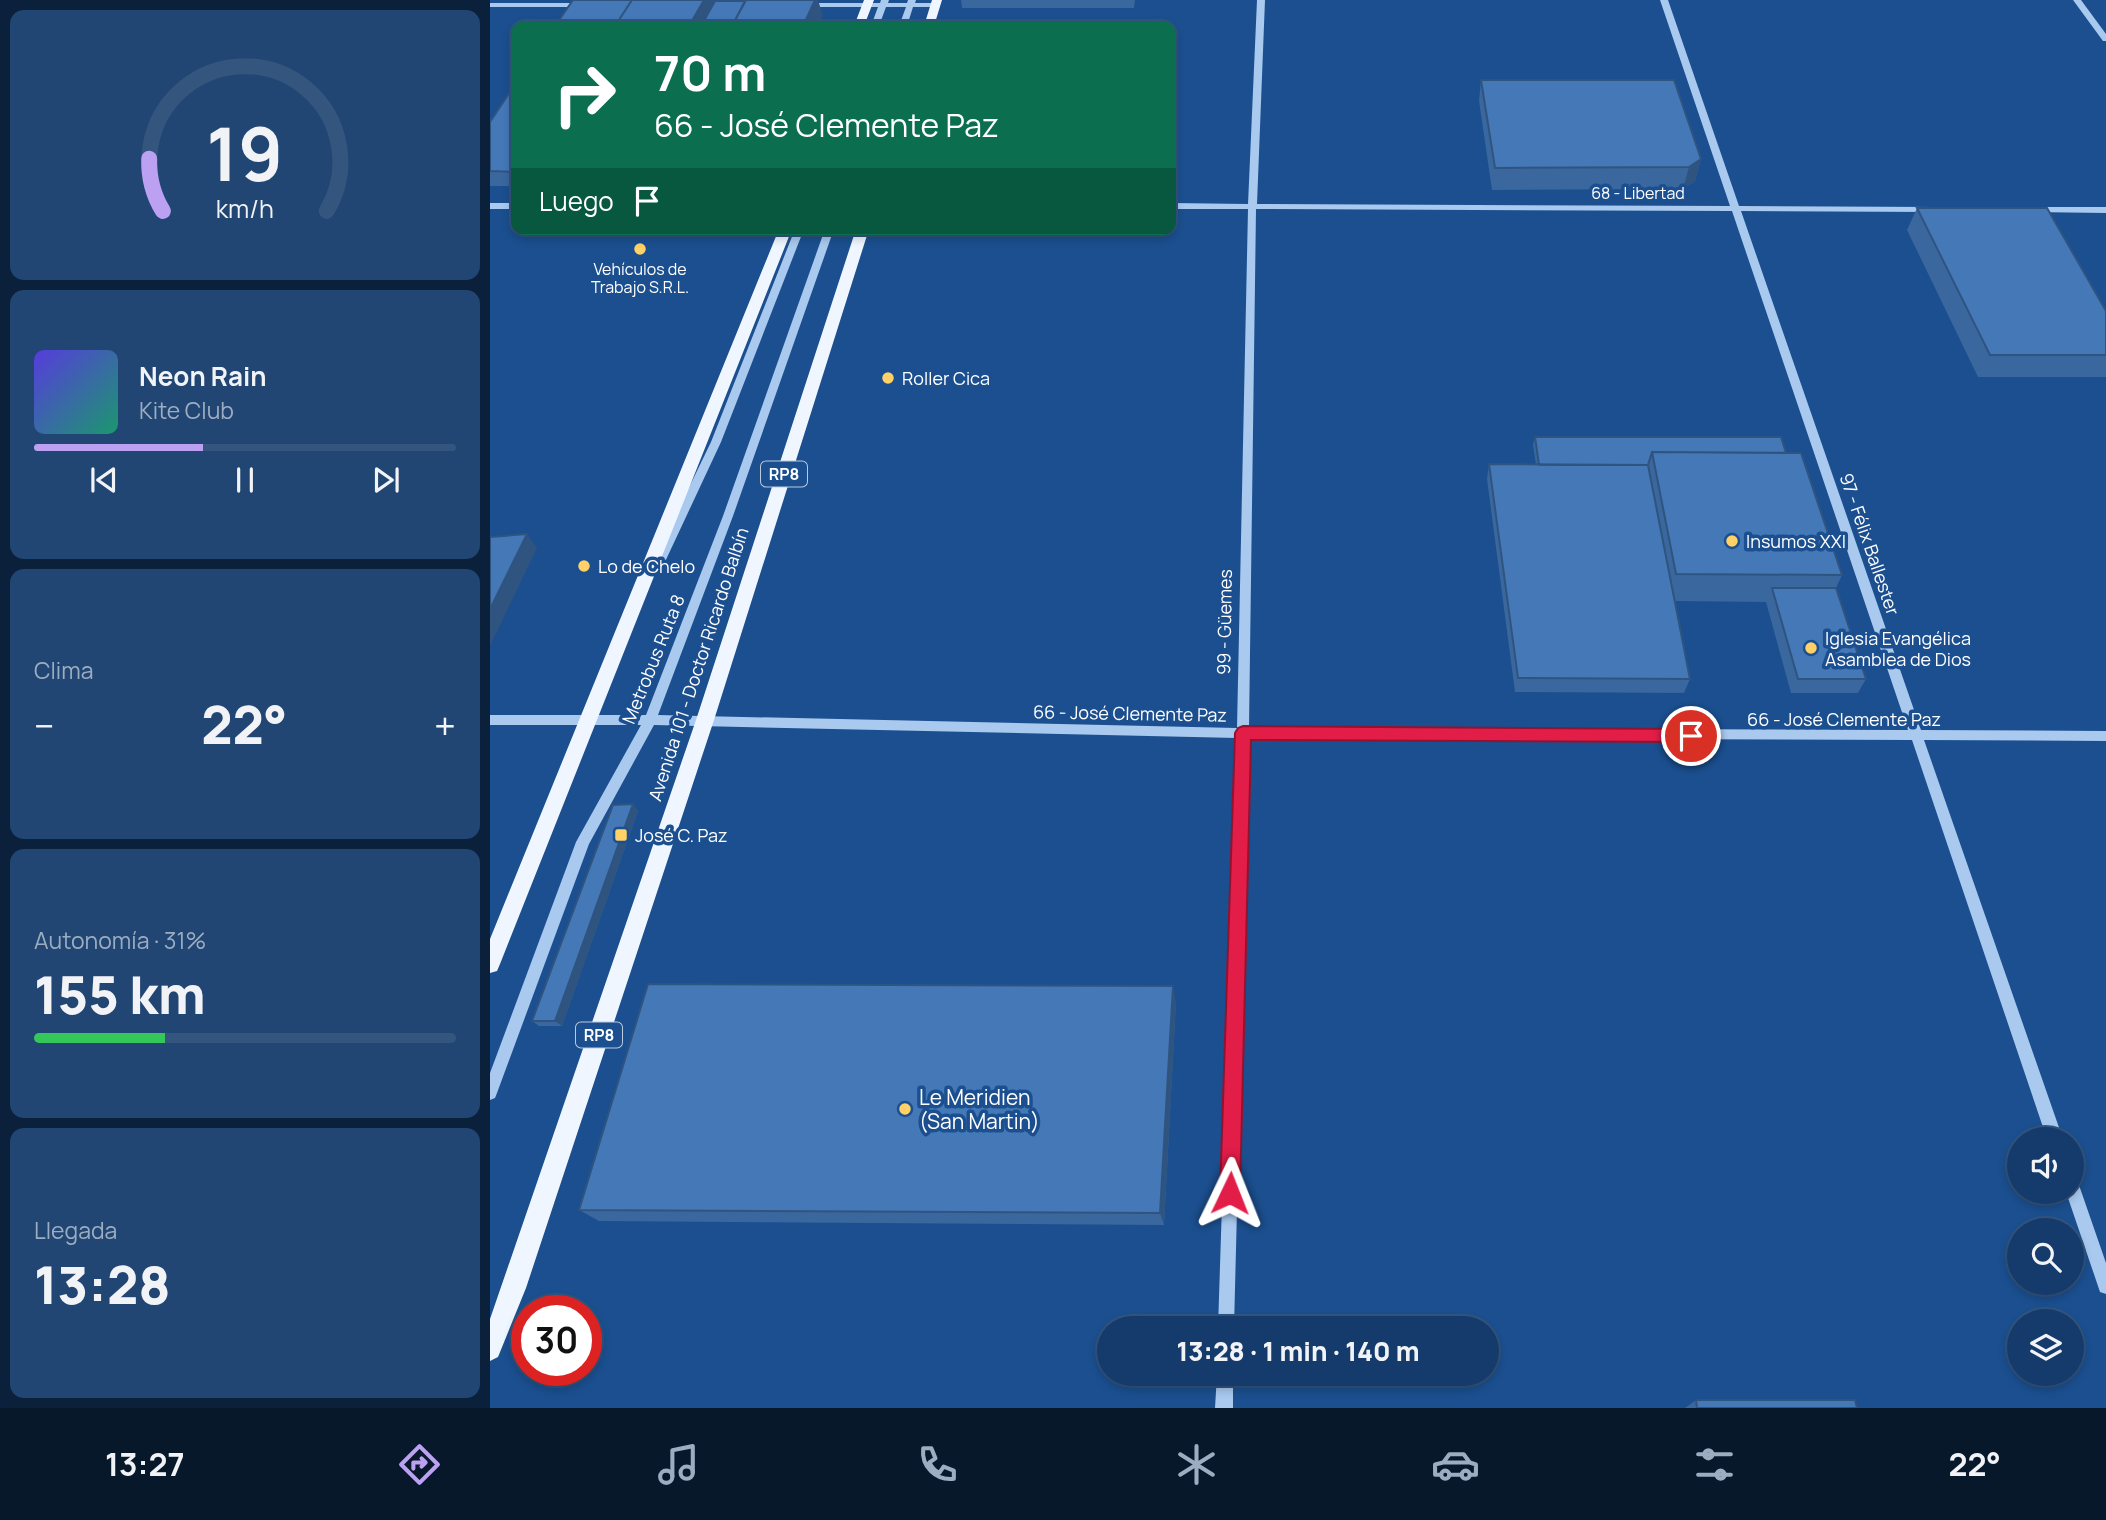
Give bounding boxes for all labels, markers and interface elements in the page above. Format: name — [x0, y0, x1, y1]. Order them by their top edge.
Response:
text: 70 m — [654, 39, 766, 106]
icon: right — [539, 49, 630, 140]
text: 19 — [206, 103, 284, 203]
text: 66 - José Clemente Paz — [654, 103, 999, 147]
icon: arrive — [628, 182, 666, 220]
street label: 68 - Libertad — [1591, 182, 1685, 204]
text: Luego — [539, 183, 614, 219]
text: km/h — [216, 191, 274, 226]
marker: Vehículos de Trabajo S.R.L. — [632, 241, 648, 257]
place label: Vehículos de Trabajo S.R.L. — [591, 258, 689, 298]
text: Neon Rain — [139, 358, 267, 394]
place label: Roller Cica — [902, 366, 990, 390]
marker: Roller Cica — [880, 370, 896, 386]
text: Kite Club — [139, 394, 234, 426]
icon: previous — [85, 461, 123, 499]
icon: pause — [226, 461, 264, 499]
icon: next — [367, 461, 405, 499]
road number: RP8 — [761, 461, 807, 486]
street label: 97 - Félix Ballester — [1834, 470, 1906, 619]
street label: Avenida 101 - Doctor Ricardo Balbín — [642, 524, 754, 804]
place label: Insumos XXI — [1746, 529, 1846, 553]
marker: Insumos XXI — [1724, 533, 1740, 549]
place label: Lo de Chelo — [598, 554, 695, 578]
marker: Lo de Chelo — [576, 558, 592, 574]
street label: 99 - Güemes — [1211, 569, 1237, 675]
street label: Metrobus Ruta 8 — [616, 591, 690, 727]
place label: Iglesia Evangélica Asamblea de Dios — [1825, 626, 1971, 671]
marker: Iglesia Evangélica Asamblea de Dios — [1803, 640, 1819, 656]
text: Clima — [34, 654, 93, 686]
text: 22° — [201, 689, 287, 760]
text: − — [34, 699, 55, 751]
text: + — [434, 699, 456, 751]
street label: 66 - José Clemente Paz — [1033, 699, 1227, 727]
pin — [1661, 706, 1721, 766]
street label: 66 - José Clemente Paz — [1747, 707, 1941, 731]
icon: arrive — [1672, 717, 1710, 755]
place label: José C. Paz — [635, 823, 728, 847]
marker: José C. Paz — [613, 827, 629, 843]
text: Autonomía · 31% — [34, 924, 206, 956]
text: 155 km — [34, 959, 206, 1030]
road number: RP8 — [576, 1023, 622, 1048]
place label: Le Meridien (San Martin) — [919, 1083, 1040, 1135]
marker: Le Meridien (San Martin) — [897, 1101, 913, 1117]
map controls — [2007, 1127, 2084, 1386]
button: sound — [2007, 1127, 2084, 1204]
position arrow — [1193, 1156, 1267, 1230]
text: Llegada — [34, 1214, 117, 1246]
button: search — [2007, 1218, 2084, 1295]
text: 13:28 — [34, 1249, 171, 1320]
speed limit sign: 30 — [511, 1295, 602, 1386]
button: layers — [2007, 1309, 2084, 1386]
text: 13:28 · 1 min · 140 m — [1176, 1333, 1420, 1369]
icon: directions — [395, 1440, 444, 1489]
icon: music — [654, 1440, 703, 1489]
icon: phone — [913, 1440, 962, 1489]
icon: climate — [1172, 1440, 1221, 1489]
icon: car — [1431, 1440, 1480, 1489]
icon: filters — [1690, 1440, 1739, 1489]
text: 13:27 — [105, 1442, 185, 1486]
text: 22° — [1948, 1442, 2001, 1486]

